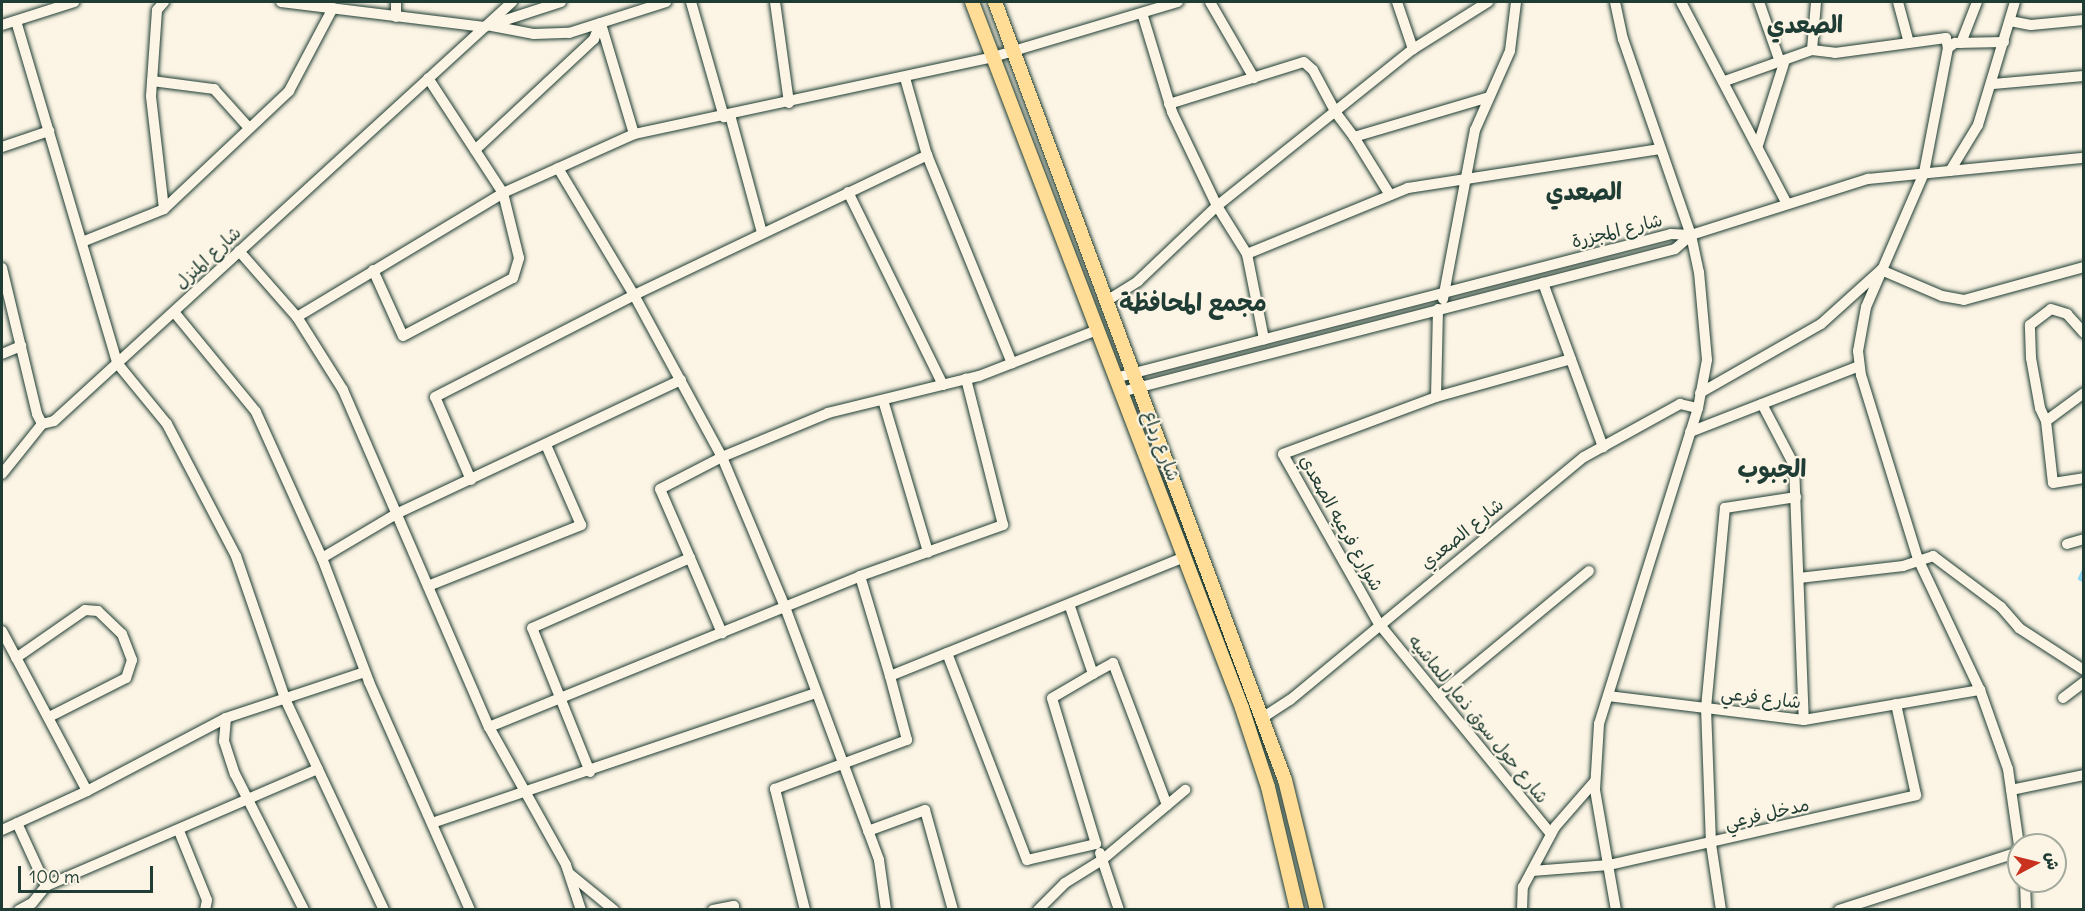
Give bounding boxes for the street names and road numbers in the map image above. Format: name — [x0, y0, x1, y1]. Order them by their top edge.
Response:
street label: شارع المجزرة — [1569, 209, 1665, 253]
street label: شارع المنزل — [170, 222, 246, 294]
street label: شارع رداع — [1138, 408, 1184, 484]
street label: شوارع فرعيه الصعدي — [1295, 451, 1387, 595]
street label: شارع الصعدي — [1416, 494, 1508, 574]
street label: شارع حول سوق ذمار للماشيه — [1403, 630, 1553, 808]
street label: شارع فرعي — [1720, 682, 1802, 714]
street label: مدخل فرعي — [1723, 794, 1811, 834]

